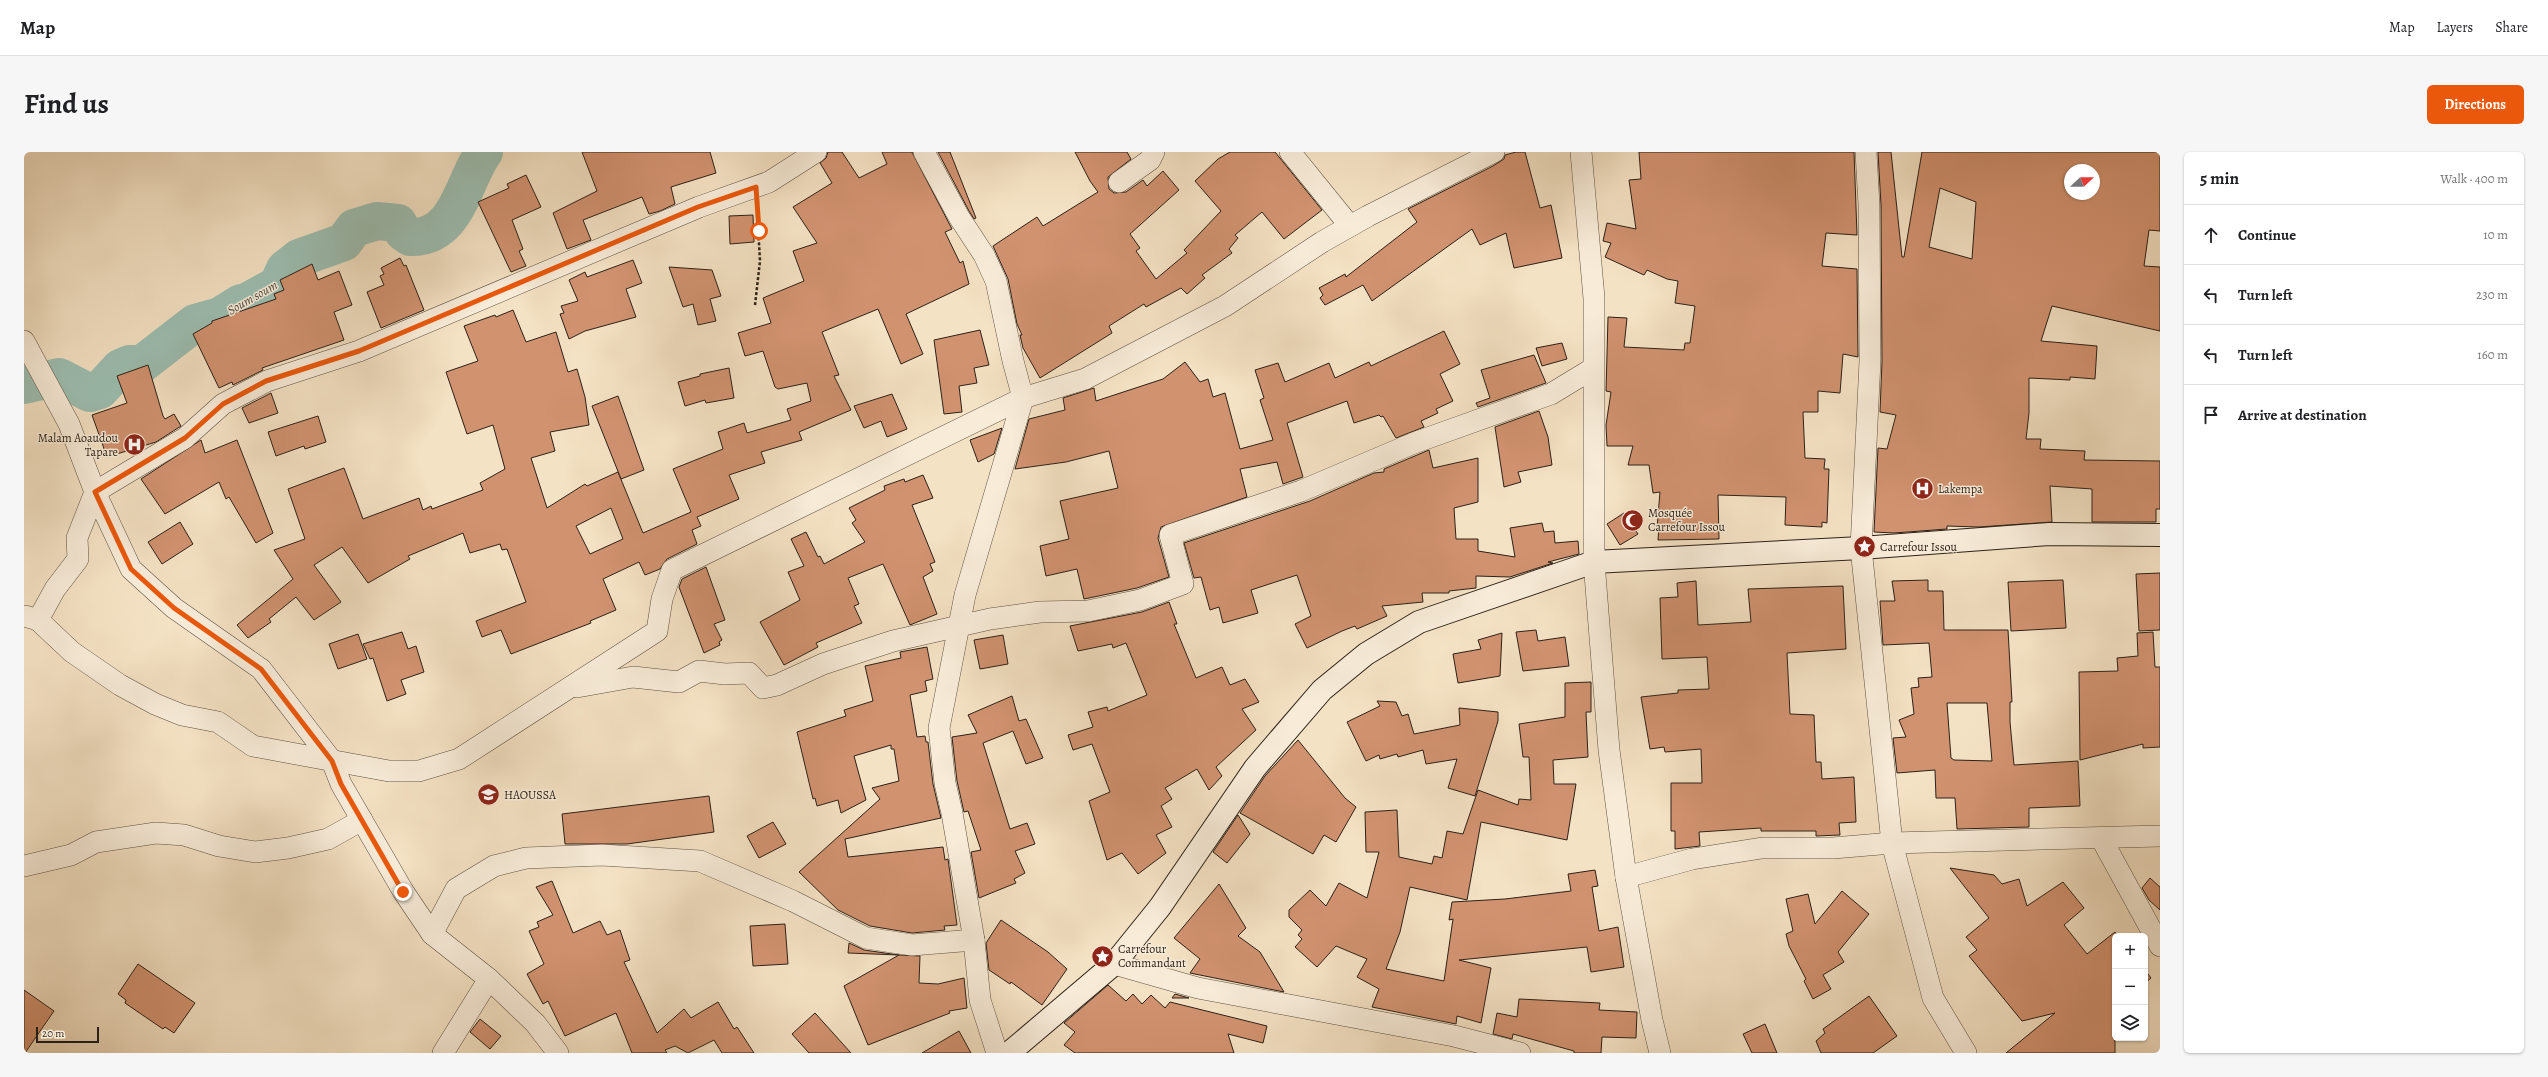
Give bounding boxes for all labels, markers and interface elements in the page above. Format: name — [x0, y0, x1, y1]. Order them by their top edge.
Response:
text: Map — [20, 15, 55, 41]
text: Map — [2389, 18, 2415, 37]
text: Layers — [2437, 18, 2473, 37]
text: Share — [2495, 18, 2528, 37]
text: Find us — [24, 85, 109, 123]
button: Directions — [2427, 85, 2524, 124]
north arrow — [2064, 164, 2100, 200]
text: 5 min — [2200, 167, 2239, 190]
text: Walk · 400 m — [2440, 170, 2508, 187]
route start — [750, 222, 768, 240]
icon: ahead — [2200, 224, 2222, 246]
text: Continue — [2238, 225, 2296, 245]
text: 10 m — [2483, 226, 2508, 243]
water label: Soum soum — [224, 276, 281, 319]
icon: left — [2200, 284, 2222, 306]
text: Turn left — [2238, 285, 2293, 305]
text: 230 m — [2476, 286, 2508, 303]
icon: left — [2200, 344, 2222, 366]
text: Turn left — [2238, 345, 2293, 365]
text: 160 m — [2477, 346, 2508, 363]
icon: arrive — [2200, 404, 2222, 426]
text: Arrive at destination — [2238, 405, 2367, 425]
place label: Malam Aoaudou Tapare — [38, 430, 118, 460]
hospital icon: Malam Aoaudou Tapare — [121, 432, 147, 458]
hospital icon: Lakempa — [1909, 476, 1935, 502]
place label: Lakempa — [1938, 481, 1983, 497]
place label: Mosquée Carrefour Issou — [1648, 505, 1725, 535]
mosque icon: Mosquée Carrefour Issou — [1620, 507, 1646, 533]
place icon: Carrefour Issou — [1851, 534, 1877, 560]
place label: Carrefour Issou — [1880, 539, 1957, 555]
school or university icon: HAOUSSA — [476, 782, 502, 808]
place label: HAOUSSA — [504, 787, 557, 803]
route end — [394, 883, 412, 901]
map controls — [2112, 933, 2148, 1041]
button: + — [2112, 933, 2148, 969]
place label: Carrefour Commandant — [1118, 941, 1186, 971]
place icon: Carrefour Commandant — [1090, 943, 1116, 969]
button: − — [2112, 969, 2148, 1005]
button: layers — [2112, 1005, 2148, 1041]
scale bar — [36, 1025, 99, 1044]
text: 20 m — [42, 1026, 64, 1041]

